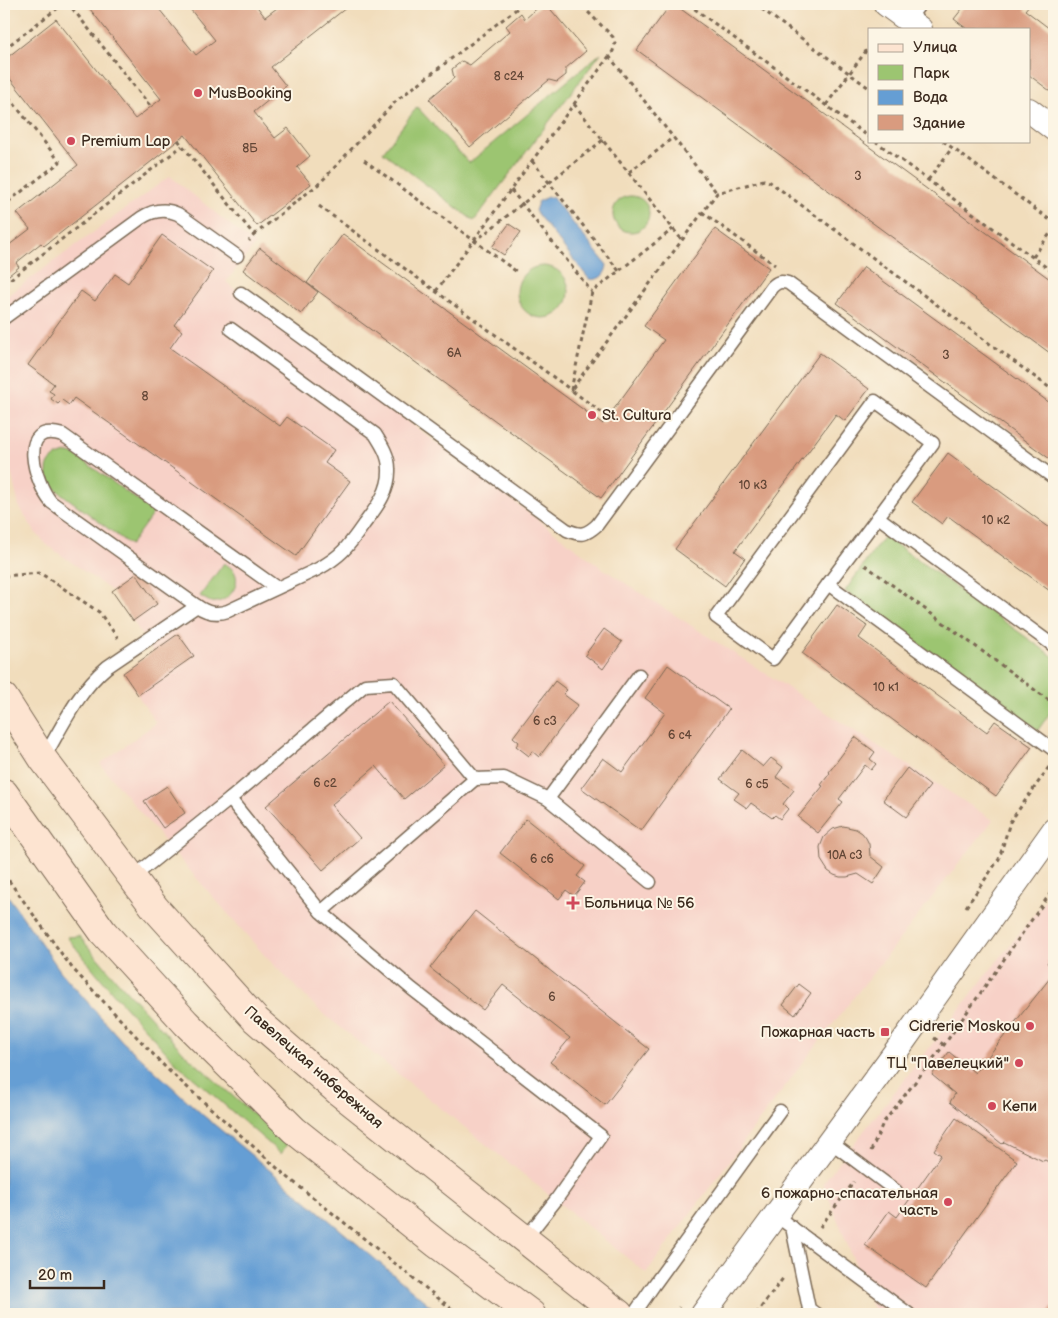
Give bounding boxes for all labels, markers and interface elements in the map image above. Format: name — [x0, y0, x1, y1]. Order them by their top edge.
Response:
legend — [868, 28, 1030, 142]
text: Улица — [913, 38, 958, 57]
text: Парк — [913, 64, 950, 83]
house number: 8 с24 — [494, 69, 525, 84]
place label: MusBooking — [208, 84, 292, 103]
marker: MusBooking — [192, 87, 204, 99]
text: Вода — [913, 88, 948, 107]
text: Здание — [913, 114, 965, 133]
place label: Premium Lap — [81, 132, 171, 151]
marker: Premium Lap — [65, 135, 77, 147]
house number: 8Б — [242, 141, 258, 156]
house number: 3 — [854, 169, 862, 184]
house number: 6А — [447, 346, 462, 361]
house number: 3 — [942, 348, 950, 363]
house number: 8 — [142, 389, 149, 404]
place label: St. Cultura — [602, 406, 672, 425]
marker: St. Cultura — [586, 409, 598, 421]
house number: 10 к3 — [739, 478, 767, 493]
house number: 10 к2 — [982, 513, 1010, 528]
house number: 10 к1 — [873, 680, 899, 695]
house number: 6 с3 — [533, 714, 557, 729]
house number: 6 с4 — [668, 728, 693, 743]
house number: 6 с2 — [313, 776, 337, 791]
house number: 6 с5 — [745, 777, 769, 792]
house number: 10А с3 — [827, 848, 863, 863]
house number: 6 с6 — [530, 852, 554, 867]
place label: Больница № 56 — [584, 894, 695, 913]
marker: Больница № 56 — [566, 896, 580, 910]
house number: 6 — [548, 990, 556, 1005]
street label: Павелецкая набережная — [240, 1002, 387, 1133]
place label: Cidrerie Moskou — [909, 1017, 1020, 1036]
marker: Cidrerie Moskou — [1024, 1020, 1036, 1032]
place label: Пожарная часть — [761, 1023, 876, 1042]
marker: Пожарная часть — [879, 1026, 891, 1038]
place label: ТЦ "Павелецкий" — [887, 1054, 1009, 1073]
marker: ТЦ "Павелецкий" — [1013, 1057, 1025, 1069]
place label: Кепи — [1002, 1097, 1037, 1116]
marker: Кепи — [986, 1100, 998, 1112]
place label: 6 пожарно-спасательная часть — [761, 1184, 939, 1220]
marker: 6 пожарно-спасательная часть — [942, 1196, 954, 1208]
scale bar — [30, 1258, 104, 1290]
text: 20 m — [38, 1266, 72, 1285]

